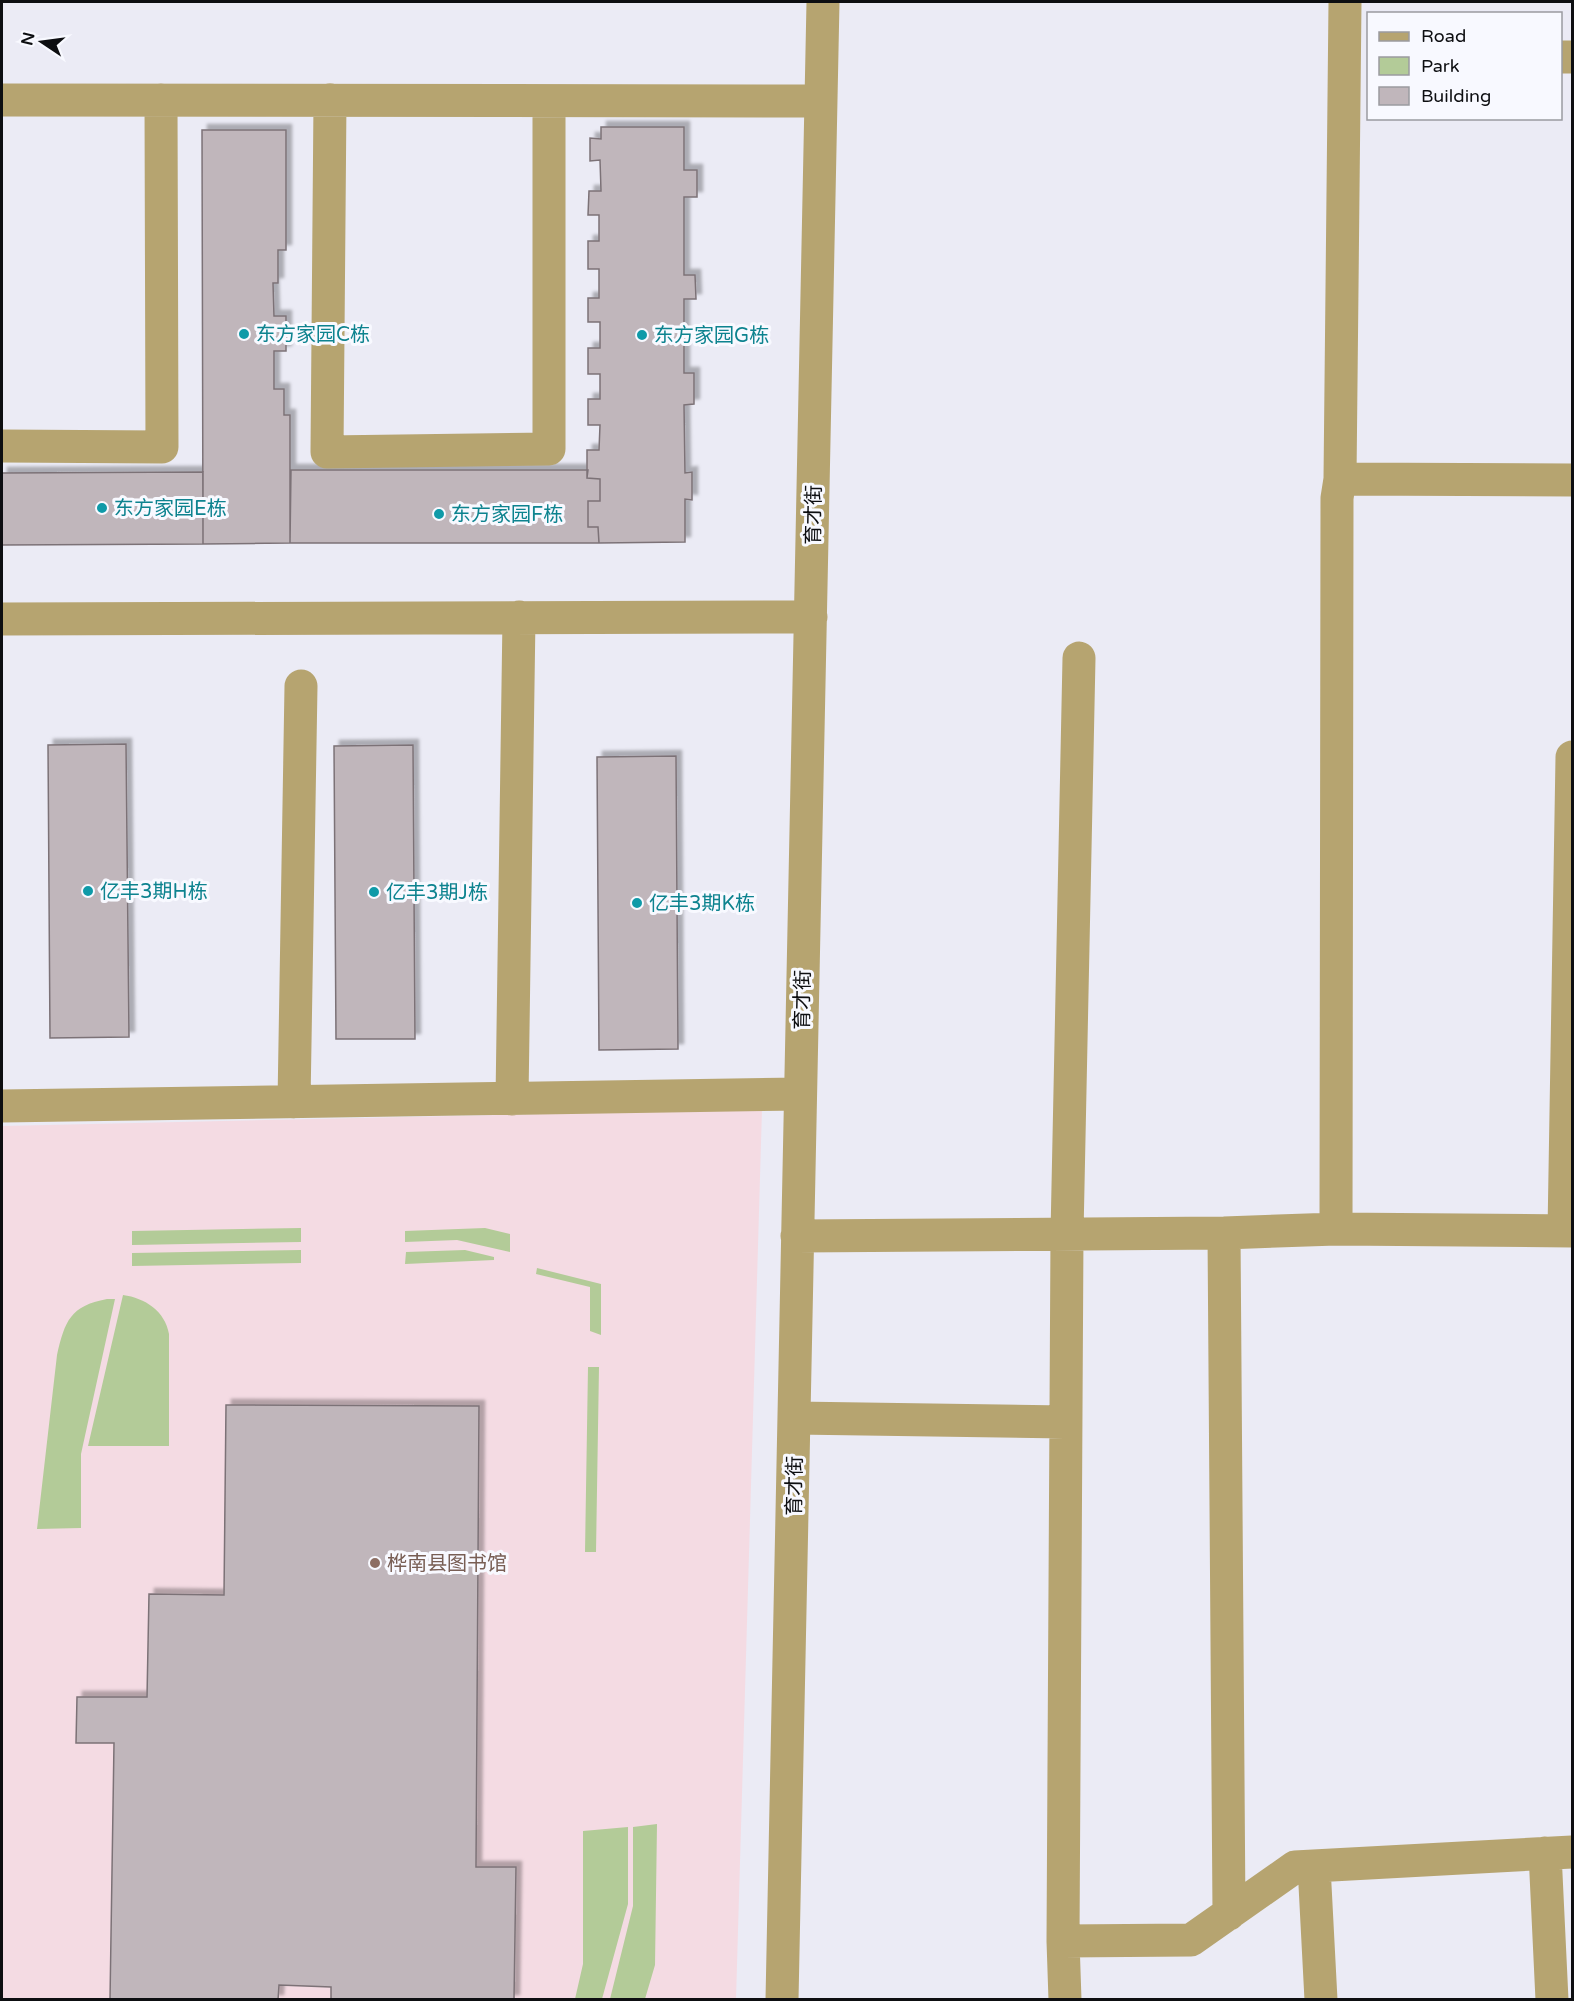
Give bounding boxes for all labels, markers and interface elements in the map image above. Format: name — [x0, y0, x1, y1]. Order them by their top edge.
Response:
north arrow — [12, 12, 72, 72]
legend — [1367, 12, 1562, 120]
text: Road — [1421, 25, 1466, 47]
text: N — [17, 30, 40, 47]
text: Park — [1421, 55, 1460, 77]
text: Building — [1421, 85, 1491, 107]
place label: 东方家园C栋 — [256, 323, 370, 347]
place label: 东方家园G栋 — [654, 324, 769, 348]
marker: 东方家园C栋 — [237, 327, 251, 341]
marker: 东方家园G栋 — [635, 328, 649, 342]
street label: 育才街 — [801, 485, 827, 545]
place label: 东方家园E栋 — [114, 497, 227, 521]
marker: 东方家园E栋 — [95, 501, 109, 515]
place label: 东方家园F栋 — [451, 503, 563, 527]
marker: 东方家园F栋 — [432, 507, 446, 521]
place label: 亿丰3期H栋 — [100, 880, 208, 904]
place label: 亿丰3期J栋 — [386, 881, 488, 905]
marker: 亿丰3期H栋 — [81, 884, 95, 898]
marker: 亿丰3期J栋 — [367, 885, 381, 899]
place label: 亿丰3期K栋 — [649, 892, 755, 916]
marker: 亿丰3期K栋 — [630, 896, 644, 910]
street label: 育才街 — [790, 970, 816, 1030]
street label: 育才街 — [782, 1456, 808, 1516]
place label: 桦南县图书馆 — [387, 1552, 507, 1576]
marker: 桦南县图书馆 — [368, 1556, 382, 1570]

